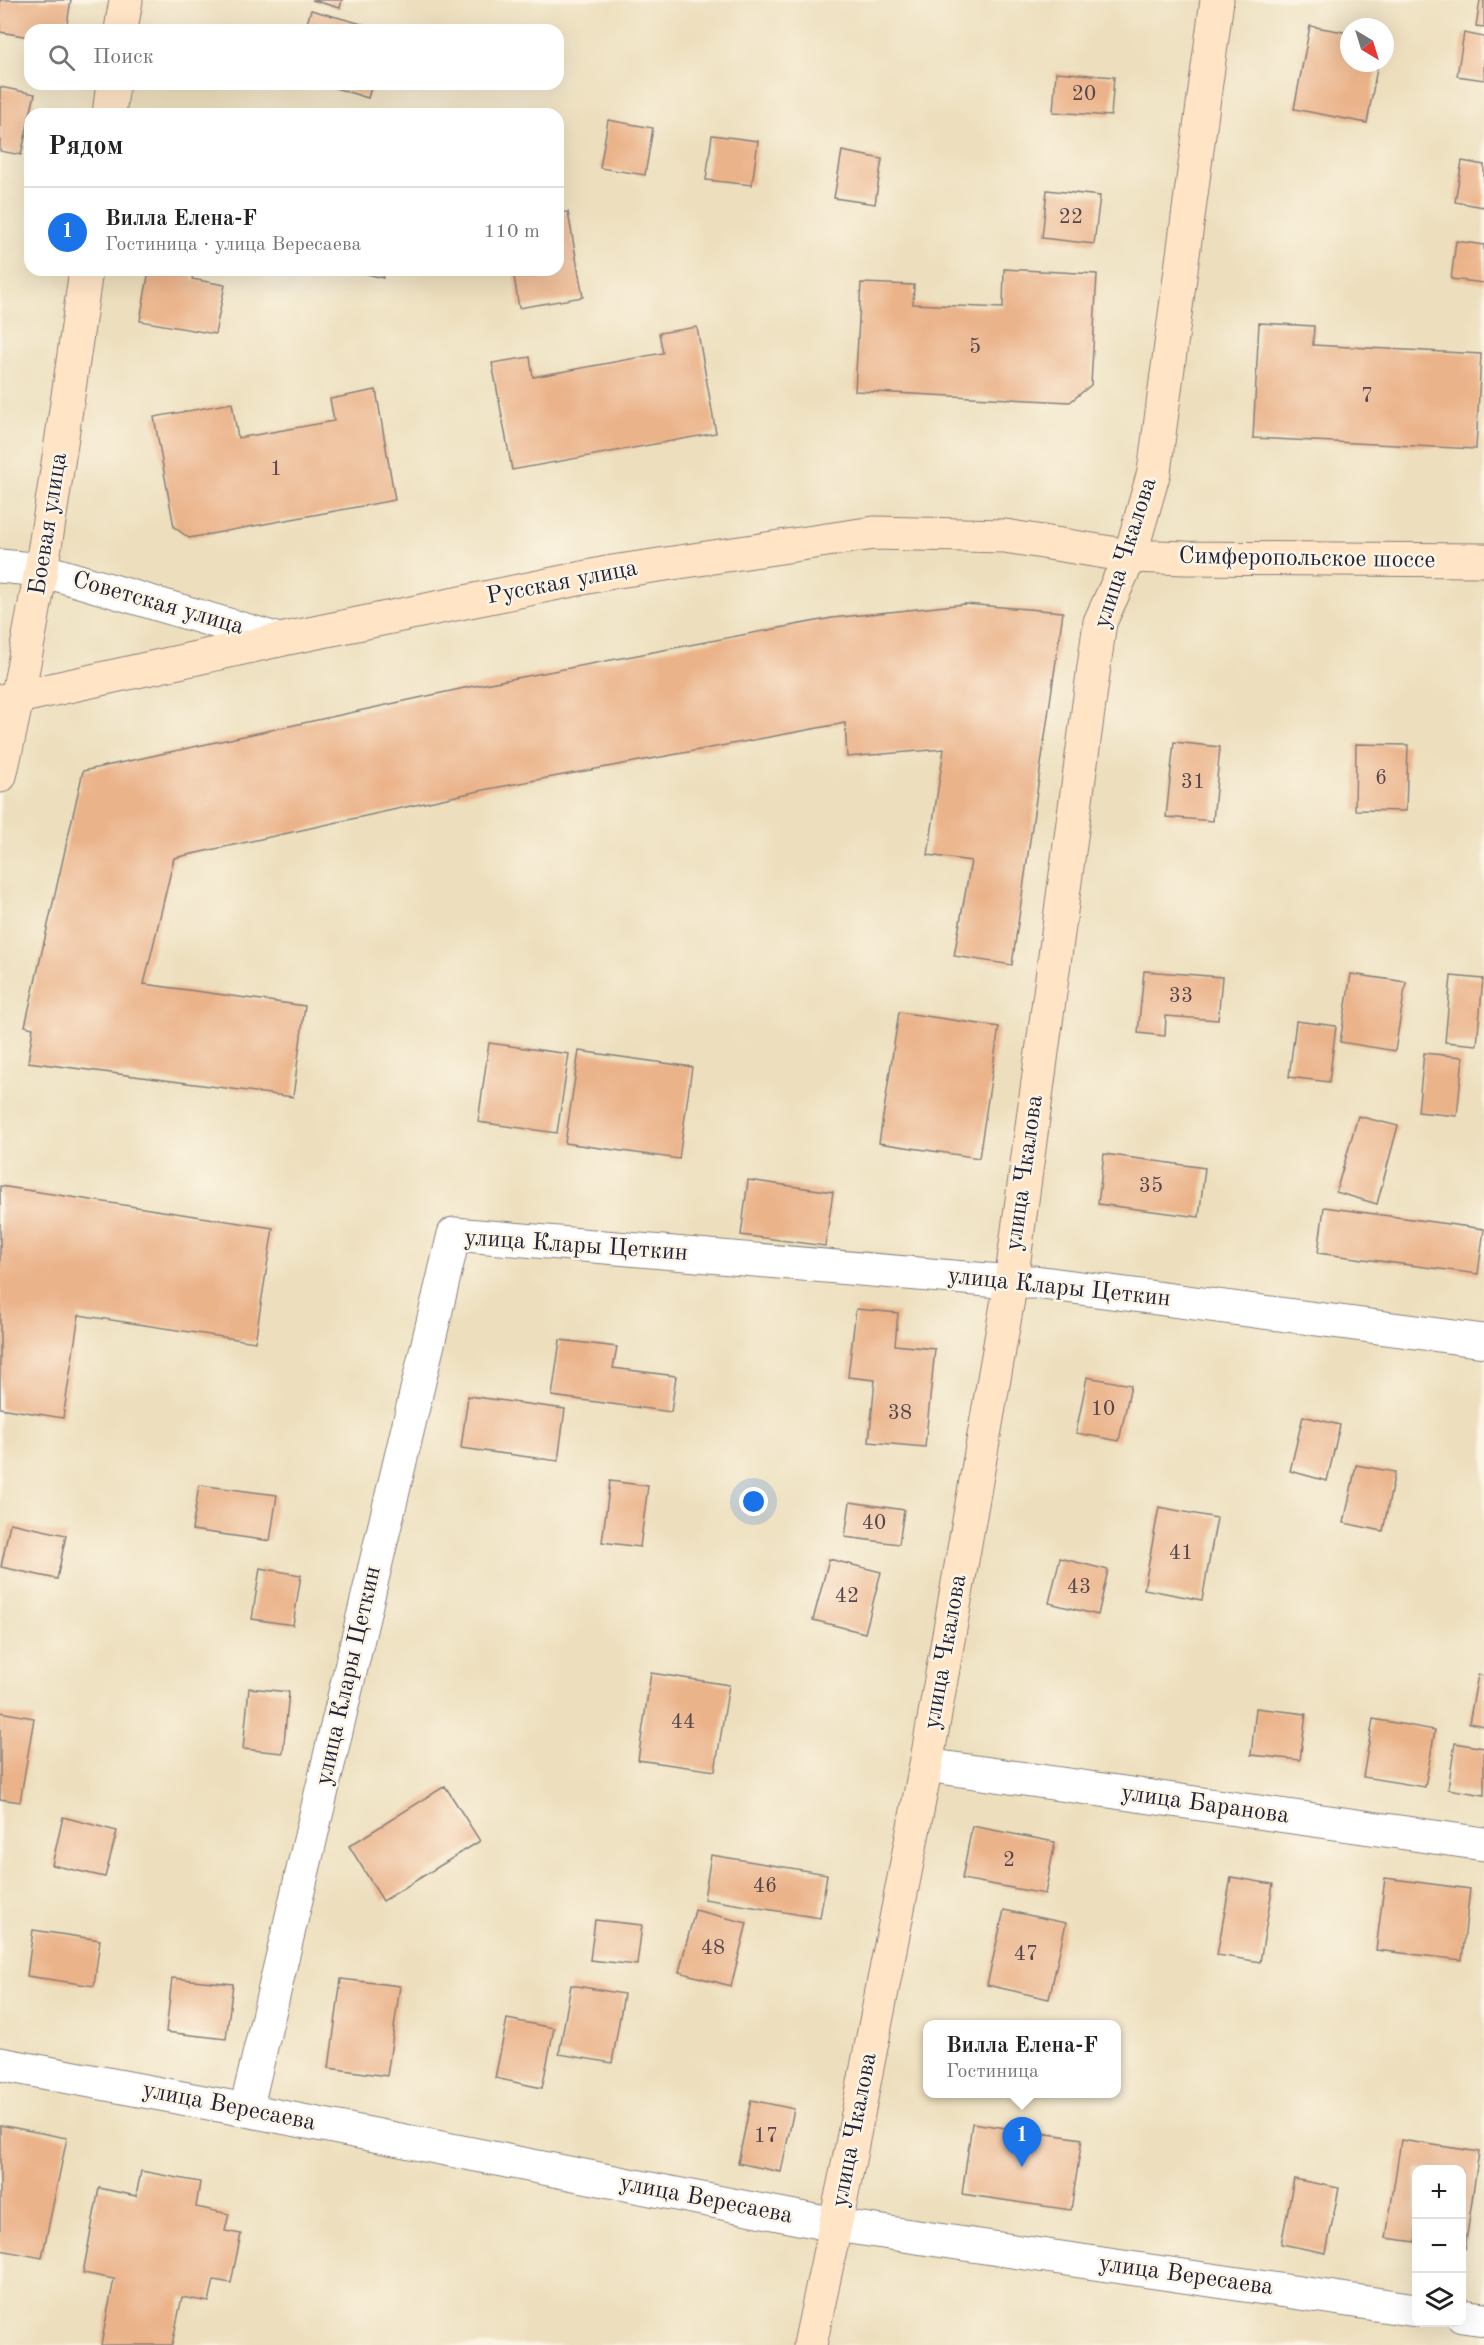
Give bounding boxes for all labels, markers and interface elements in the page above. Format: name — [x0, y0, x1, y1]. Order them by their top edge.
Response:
north arrow — [1340, 18, 1394, 72]
search box — [24, 24, 564, 90]
icon: search — [45, 41, 78, 74]
text: Поиск — [93, 46, 154, 68]
house number: 20 — [1072, 84, 1096, 105]
text: Рядом — [48, 134, 123, 160]
house number: 22 — [1059, 207, 1083, 228]
text: Вилла Елена-F — [105, 208, 257, 230]
text: 1 — [62, 222, 73, 242]
text: 110 m — [484, 222, 540, 242]
text: Гостиница · улица Вересаева — [105, 235, 361, 255]
house number: 5 — [969, 337, 981, 358]
house number: 7 — [1361, 386, 1373, 407]
street label: Боевая улица — [26, 451, 72, 597]
house number: 1 — [270, 459, 282, 480]
street label: улица Чкалова — [1090, 475, 1162, 631]
street label: Симферопольское шоссе — [1178, 545, 1436, 573]
street label: Русская улица — [484, 557, 640, 609]
street label: Советская улица — [70, 568, 246, 640]
house number: 6 — [1375, 768, 1387, 789]
house number: 31 — [1181, 772, 1205, 793]
house number: 33 — [1169, 986, 1193, 1007]
street label: улица Чкалова — [1002, 1093, 1048, 1252]
house number: 35 — [1139, 1176, 1163, 1197]
street label: улица Клары Цеткин — [463, 1226, 689, 1266]
street label: улица Клары Цеткин — [946, 1264, 1172, 1312]
house number: 10 — [1091, 1399, 1115, 1420]
house number: 38 — [888, 1403, 912, 1424]
your location — [739, 1487, 768, 1516]
house number: 40 — [862, 1513, 886, 1534]
house number: 41 — [1169, 1543, 1193, 1564]
street label: улица Клары Цеткин — [312, 1564, 386, 1788]
street label: улица Чкалова — [921, 1572, 971, 1731]
house number: 43 — [1067, 1577, 1091, 1598]
house number: 42 — [835, 1586, 859, 1607]
house number: 44 — [671, 1712, 695, 1733]
street label: улица Баранова — [1119, 1781, 1291, 1829]
house number: 2 — [1003, 1850, 1015, 1871]
house number: 46 — [753, 1876, 777, 1897]
house number: 48 — [701, 1938, 725, 1959]
house number: 47 — [1014, 1944, 1038, 1965]
popup — [923, 2020, 1121, 2098]
text: Вилла Елена-F — [946, 2035, 1098, 2057]
street label: улица Чкалова — [828, 2051, 882, 2209]
text: Гостиница — [946, 2062, 1039, 2082]
street label: улица Вересаева — [140, 2078, 318, 2136]
pin: 1 — [1002, 2118, 1042, 2167]
house number: 17 — [754, 2126, 778, 2147]
map controls — [1412, 2165, 1466, 2327]
button: + — [1412, 2165, 1466, 2219]
street label: улица Вересаева — [617, 2171, 795, 2229]
button: − — [1412, 2219, 1466, 2273]
street label: улица Вересаева — [1097, 2252, 1275, 2300]
button: layers — [1412, 2273, 1466, 2327]

